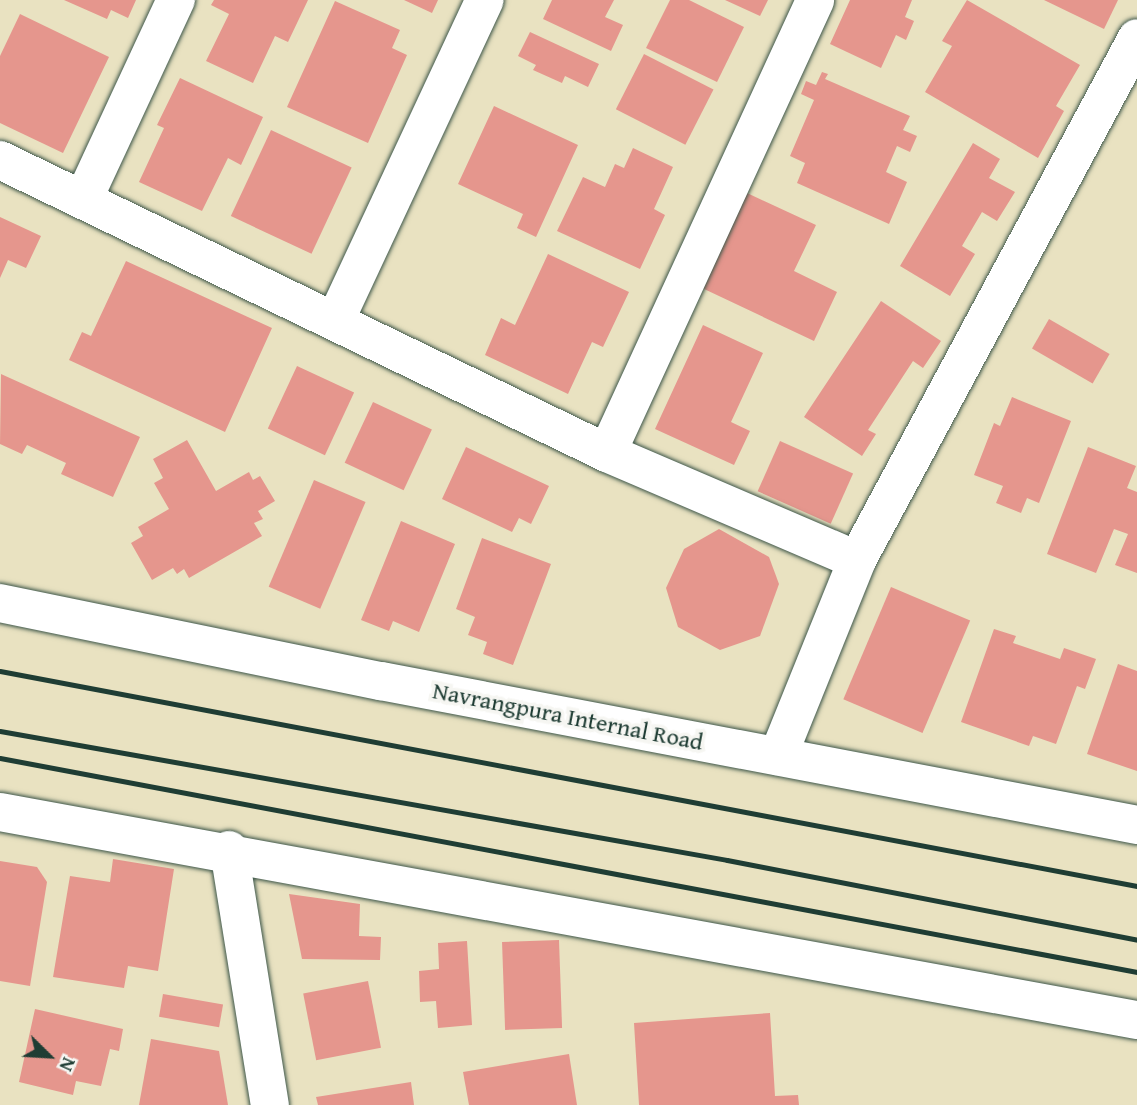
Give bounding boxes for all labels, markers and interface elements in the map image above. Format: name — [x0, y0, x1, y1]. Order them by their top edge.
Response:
street label: Navrangpura Internal Road — [430, 676, 706, 756]
north arrow — [14, 1021, 84, 1091]
text: N — [53, 1053, 84, 1076]

